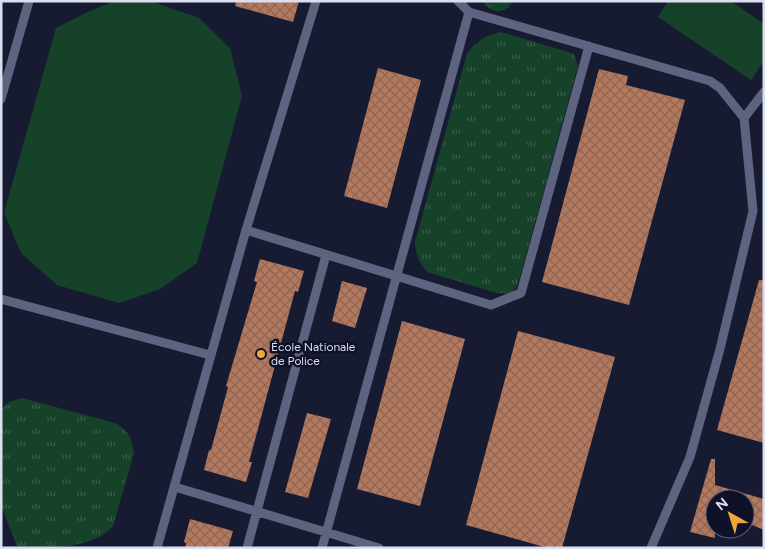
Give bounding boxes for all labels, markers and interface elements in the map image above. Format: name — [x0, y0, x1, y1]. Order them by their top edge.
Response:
place label: École Nationale de Police — [271, 340, 356, 368]
marker: École Nationale de Police — [255, 348, 267, 360]
north arrow — [705, 489, 755, 539]
text: N — [713, 494, 732, 514]

